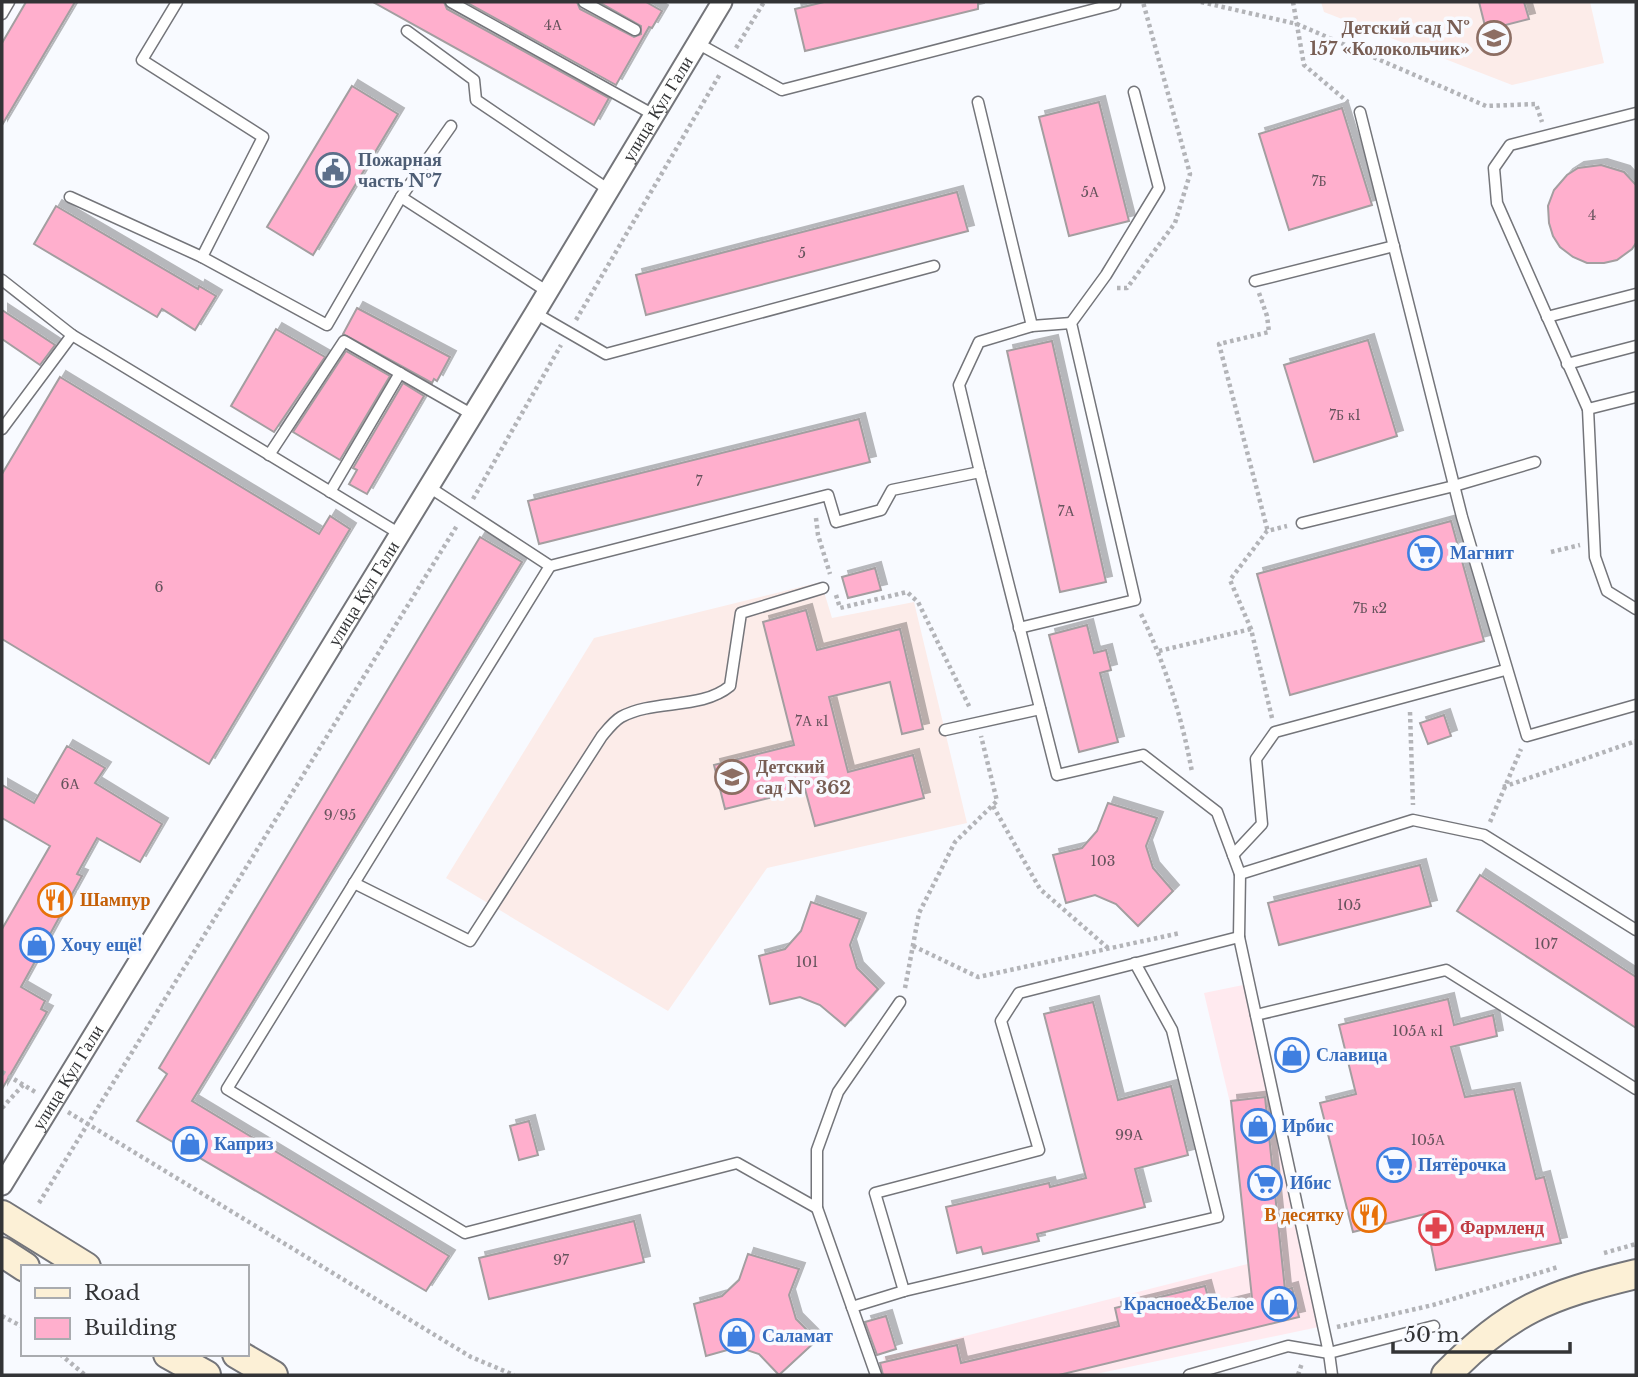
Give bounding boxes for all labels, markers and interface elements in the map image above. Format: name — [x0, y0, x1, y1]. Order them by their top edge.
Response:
house number: 4А — [544, 16, 563, 34]
place label: Детский сад № 157 «Колокольчик» — [1309, 17, 1470, 60]
school or university icon: Детский сад № 157 «Колокольчик» — [1475, 19, 1513, 57]
street label: улица Кул Гали — [617, 52, 698, 166]
place label: Пожарная часть №7 — [358, 149, 442, 192]
public building icon: Пожарная часть №7 — [314, 151, 352, 189]
house number: 7Б — [1311, 172, 1327, 190]
house number: 5А — [1081, 183, 1100, 201]
house number: 4 — [1588, 206, 1596, 224]
house number: 5 — [798, 244, 806, 262]
house number: 7Б к1 — [1329, 406, 1361, 424]
house number: 7 — [695, 472, 703, 490]
house number: 7А — [1057, 502, 1075, 520]
supermarket icon: Магнит — [1406, 534, 1444, 572]
street label: улица Кул Гали — [323, 537, 404, 650]
place label: Магнит — [1450, 542, 1514, 564]
house number: 6 — [154, 578, 164, 596]
house number: 7Б к2 — [1353, 599, 1387, 617]
house number: 7А к1 — [795, 712, 829, 730]
place label: Детский сад № 362 — [756, 756, 851, 799]
school or university icon: Детский сад № 362 — [713, 758, 751, 796]
house number: 6А — [60, 775, 80, 793]
house number: 9/95 — [324, 806, 356, 824]
house number: 103 — [1091, 852, 1115, 870]
restaurant icon: Шампур — [36, 881, 74, 919]
place label: Шампур — [80, 889, 150, 911]
house number: 105 — [1337, 896, 1361, 914]
shop icon: Хочу ещё! — [18, 926, 56, 964]
place label: Хочу ещё! — [61, 934, 143, 956]
house number: 107 — [1534, 935, 1559, 953]
house number: 101 — [796, 953, 818, 971]
street label: улица Кул Гали — [27, 1020, 108, 1134]
house number: 105А к1 — [1392, 1022, 1444, 1040]
shop icon: Славица — [1273, 1036, 1311, 1074]
place label: Славица — [1316, 1044, 1388, 1066]
shop icon: Ирбис — [1239, 1107, 1277, 1145]
place label: Ирбис — [1282, 1115, 1333, 1137]
shop icon: Каприз — [171, 1125, 209, 1163]
house number: 99А — [1115, 1126, 1144, 1144]
house number: 105А — [1411, 1131, 1446, 1149]
place label: Каприз — [214, 1133, 274, 1155]
supermarket icon: Пятёрочка — [1375, 1146, 1413, 1184]
place label: Пятёрочка — [1418, 1154, 1506, 1176]
supermarket icon: Ибис — [1246, 1164, 1284, 1202]
place label: Ибис — [1290, 1172, 1331, 1194]
restaurant icon: В десятку — [1350, 1196, 1388, 1234]
place label: В десятку — [1264, 1204, 1344, 1226]
pharmacy icon: Фармленд — [1417, 1209, 1455, 1247]
place label: Фармленд — [1460, 1217, 1544, 1239]
house number: 97 — [553, 1251, 570, 1269]
legend — [21, 1265, 248, 1356]
text: Road — [84, 1280, 140, 1306]
shop icon: Красное&Белое — [1260, 1285, 1298, 1323]
place label: Красное&Белое — [1124, 1293, 1254, 1315]
scale bar — [1393, 1310, 1570, 1354]
text: Building — [84, 1315, 177, 1341]
shop icon: Саламат — [718, 1317, 756, 1355]
text: 50 m — [1404, 1322, 1460, 1348]
place label: Саламат — [762, 1325, 833, 1347]

